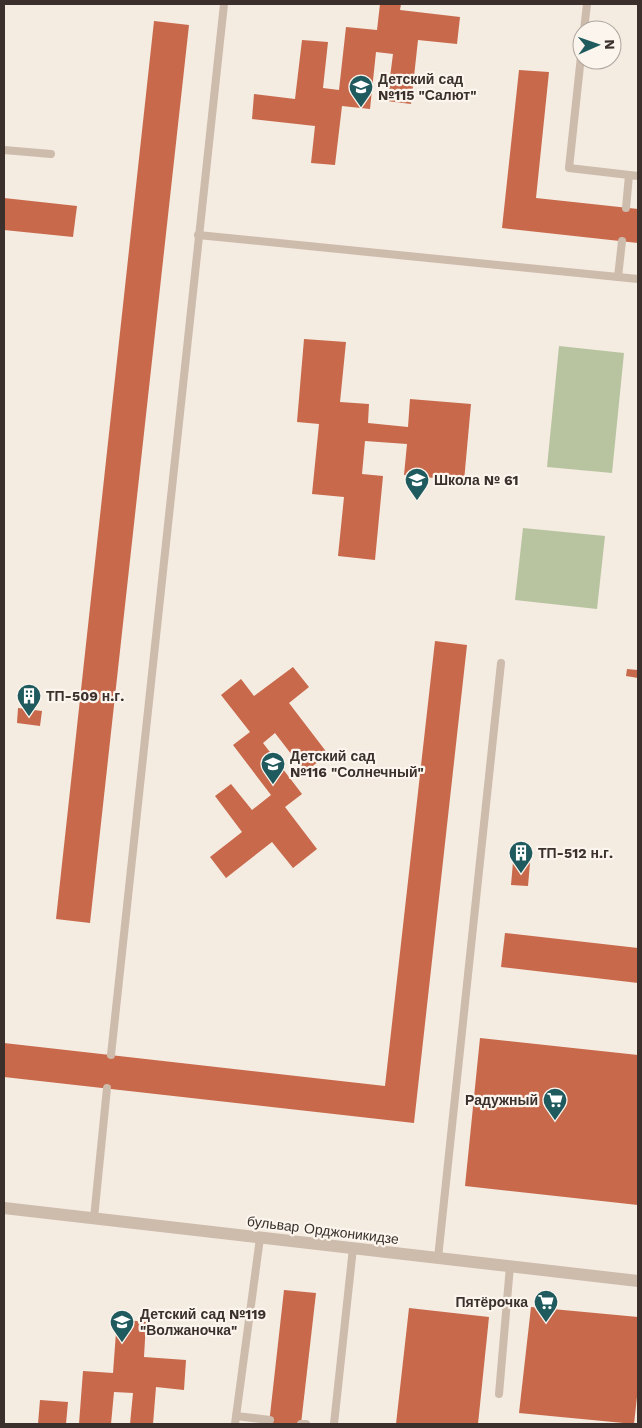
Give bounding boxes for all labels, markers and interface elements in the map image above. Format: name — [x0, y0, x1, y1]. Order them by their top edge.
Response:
north arrow — [572, 20, 622, 70]
text: N — [602, 39, 618, 50]
place label: Детский сад №115 "Салют" — [378, 71, 476, 103]
school or university icon: Детский сад №115 "Салют" — [348, 74, 374, 108]
school or university icon: Школа № 61 — [404, 467, 430, 501]
place label: Школа № 61 — [434, 472, 518, 488]
building icon: ТП-509 н.г. — [16, 683, 42, 717]
place label: ТП-509 н.г. — [46, 688, 124, 704]
place label: Детский сад №116 "Солнечный" — [290, 748, 424, 780]
school or university icon: Детский сад №116 "Солнечный" — [260, 751, 286, 785]
building icon: ТП-512 н.г. — [508, 840, 534, 874]
place label: ТП-512 н.г. — [538, 845, 613, 861]
supermarket icon: Радужный — [542, 1087, 568, 1121]
place label: Радужный — [465, 1092, 538, 1108]
street label: бульвар Орджоникидзе — [246, 1213, 400, 1247]
supermarket icon: Пятёрочка — [533, 1289, 559, 1323]
place label: Пятёрочка — [455, 1294, 528, 1310]
place label: Детский сад №119 "Волжаночка" — [140, 1306, 266, 1338]
school or university icon: Детский сад №119 "Волжаночка" — [109, 1309, 135, 1343]

